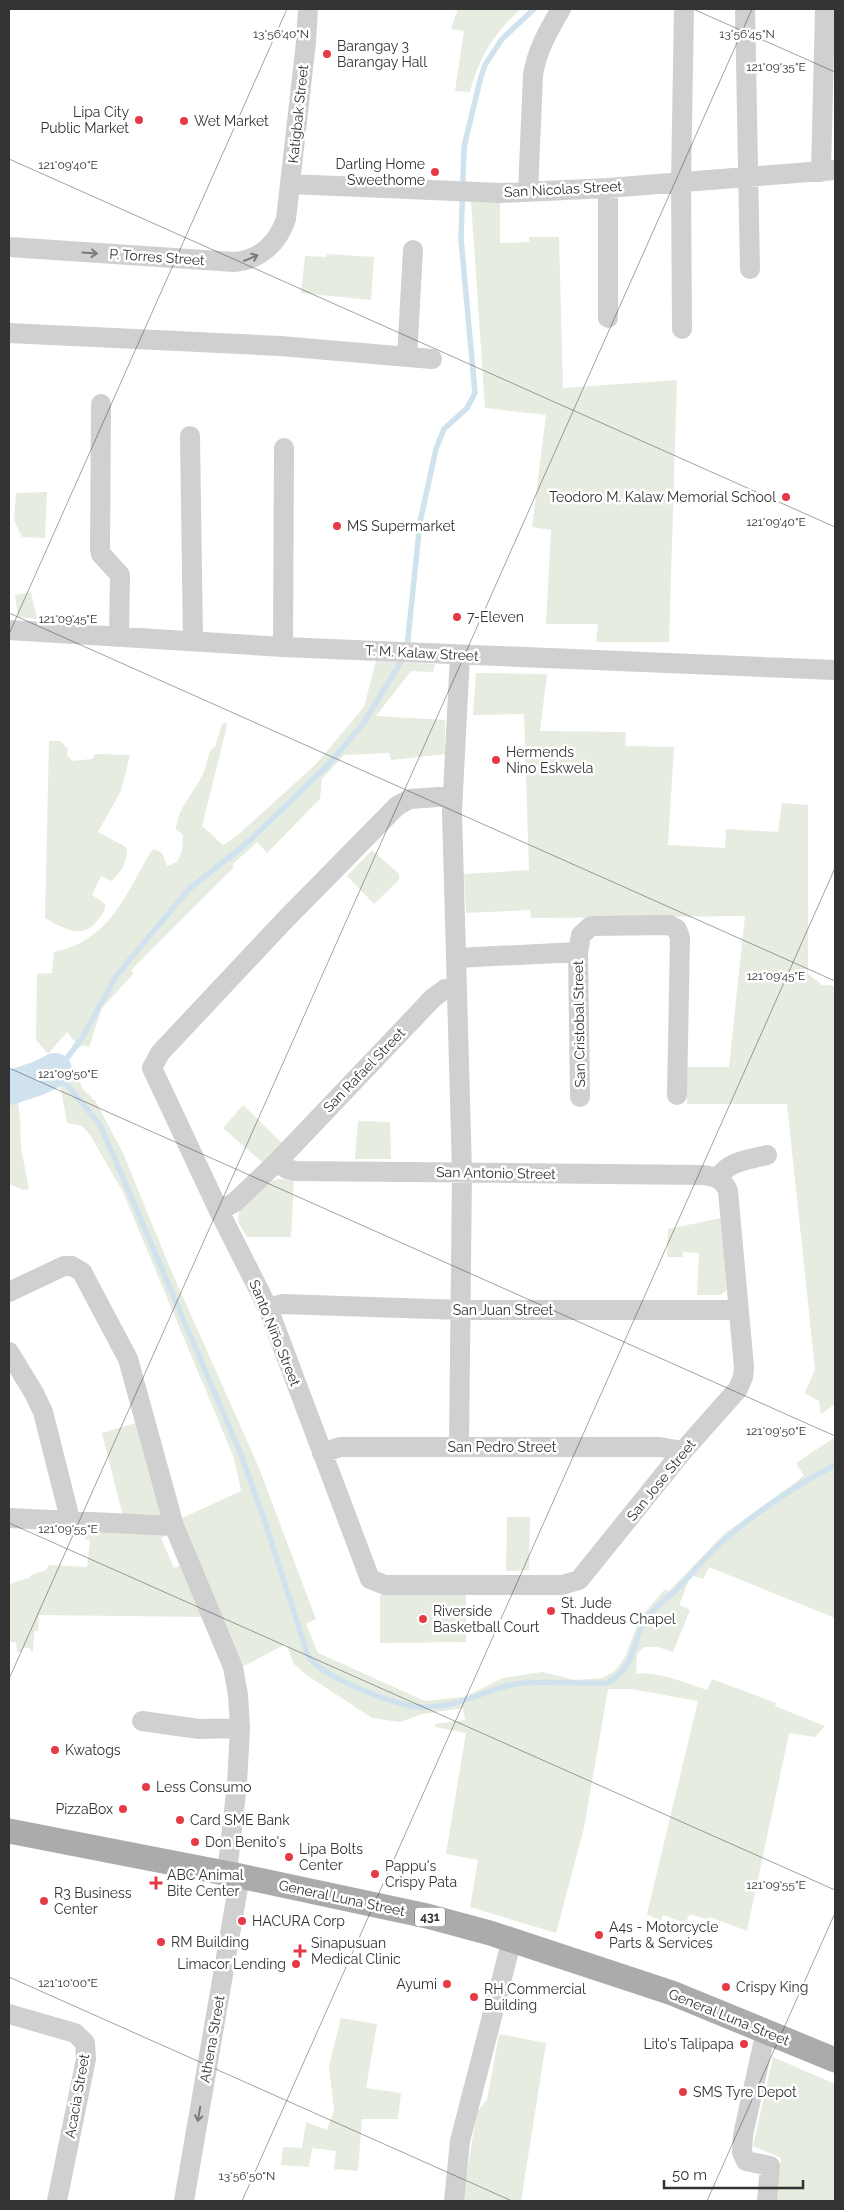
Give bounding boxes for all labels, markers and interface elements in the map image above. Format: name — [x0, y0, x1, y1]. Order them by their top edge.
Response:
text: 13°56'40"N — [253, 27, 309, 41]
text: 13°56'45"N — [719, 27, 775, 41]
place label: Barangay 3 Barangay Hall — [337, 38, 427, 70]
marker: Barangay 3 Barangay Hall — [321, 48, 333, 60]
text: 121°09'35"E — [746, 60, 806, 74]
street label: Katigbak Street — [285, 64, 311, 164]
place label: Lipa City Public Market — [41, 104, 129, 136]
place label: Wet Market — [194, 113, 269, 129]
marker: Lipa City Public Market — [133, 114, 145, 126]
marker: Wet Market — [178, 115, 190, 127]
place label: Darling Home Sweethome — [336, 156, 425, 188]
text: 121°09'40"E — [38, 158, 98, 172]
marker: Darling Home Sweethome — [429, 166, 441, 178]
street label: San Nicolas Street — [504, 178, 623, 200]
street label: P. Torres Street — [109, 246, 206, 268]
one-way arrow — [82, 248, 98, 257]
one-way arrow — [243, 252, 258, 262]
place label: Teodoro M. Kalaw Memorial School — [549, 489, 776, 505]
marker: Teodoro M. Kalaw Memorial School — [780, 491, 792, 503]
text: 121°09'40"E — [746, 515, 806, 529]
place label: MS Supermarket — [347, 518, 456, 534]
marker: MS Supermarket — [331, 520, 343, 532]
place label: 7-Eleven — [467, 609, 524, 625]
marker: 7-Eleven — [451, 611, 463, 623]
text: 121°09'45"E — [39, 612, 97, 626]
street label: T. M. Kalaw Street — [365, 642, 479, 664]
place label: Hermends Nino Eskwela — [506, 744, 593, 776]
marker: Hermends Nino Eskwela — [490, 754, 502, 766]
street label: San Cristobal Street — [570, 960, 588, 1088]
text: 121°09'45"E — [747, 969, 805, 983]
street label: San Rafael Street — [320, 1024, 408, 1115]
text: 121°09'50"E — [38, 1067, 98, 1081]
street label: San Antonio Street — [436, 1164, 556, 1182]
street label: Santo Niño Street — [246, 1277, 304, 1389]
street label: San Juan Street — [453, 1302, 554, 1318]
text: 121°09'50"E — [746, 1424, 806, 1438]
street label: San Jose Street — [623, 1436, 699, 1524]
street label: San Pedro Street — [448, 1439, 557, 1455]
text: 121°09'55"E — [38, 1522, 98, 1536]
place label: St. Jude Thaddeus Chapel — [561, 1595, 676, 1627]
place label: Riverside Basketball Court — [433, 1603, 540, 1635]
marker: St. Jude Thaddeus Chapel — [545, 1605, 557, 1617]
marker: Riverside Basketball Court — [417, 1613, 429, 1625]
place label: Kwatogs — [65, 1742, 121, 1758]
marker: Kwatogs — [49, 1744, 61, 1756]
place label: Less Consumo — [156, 1779, 252, 1795]
marker: Less Consumo — [140, 1781, 152, 1793]
place label: PizzaBox — [55, 1801, 113, 1817]
marker: PizzaBox — [117, 1803, 129, 1815]
place label: Card SME Bank — [190, 1812, 290, 1828]
marker: Card SME Bank — [174, 1814, 186, 1826]
place label: Don Benito's — [205, 1834, 286, 1850]
marker: Don Benito's — [189, 1836, 201, 1848]
place label: Lipa Bolts Center — [299, 1841, 363, 1873]
marker: Lipa Bolts Center — [283, 1851, 295, 1863]
place label: Pappu's Crispy Pata — [385, 1858, 457, 1890]
place label: ABC Animal Bite Center — [167, 1867, 244, 1899]
marker: Pappu's Crispy Pata — [369, 1868, 381, 1880]
marker: ABC Animal Bite Center — [149, 1876, 163, 1890]
street label: General Luna Street — [277, 1877, 407, 1919]
text: 121°09'55"E — [746, 1878, 806, 1892]
place label: R3 Business Center — [54, 1885, 132, 1917]
marker: R3 Business Center — [38, 1895, 50, 1907]
road number: 431 — [415, 1908, 445, 1926]
place label: HACURA Corp — [252, 1913, 345, 1929]
marker: HACURA Corp — [236, 1915, 248, 1927]
place label: A4s - Motorcycle Parts & Services — [609, 1919, 719, 1951]
marker: A4s - Motorcycle Parts & Services — [593, 1929, 605, 1941]
place label: RM Building — [171, 1934, 249, 1950]
place label: Sinapusuan Medical Clinic — [311, 1935, 401, 1967]
marker: RM Building — [155, 1936, 167, 1948]
marker: Sinapusuan Medical Clinic — [293, 1944, 307, 1958]
place label: Limacor Lending — [177, 1956, 286, 1972]
marker: Limacor Lending — [290, 1958, 302, 1970]
text: 121°10'00"E — [38, 1976, 98, 1990]
place label: Ayumi — [396, 1976, 437, 1992]
marker: Ayumi — [441, 1978, 453, 1990]
place label: Crispy King — [736, 1979, 808, 1995]
place label: RH Commercial Building — [484, 1981, 586, 2013]
marker: Crispy King — [720, 1981, 732, 1993]
street label: General Luna Street — [666, 1985, 792, 2049]
marker: RH Commercial Building — [468, 1991, 480, 2003]
street label: Athena Street — [196, 1994, 228, 2084]
place label: Lito's Talipapa — [643, 2036, 734, 2052]
marker: Lito's Talipapa — [738, 2038, 750, 2050]
street label: Acacia Street — [62, 2052, 92, 2139]
place label: SMS Tyre Depot — [693, 2084, 797, 2100]
marker: SMS Tyre Depot — [677, 2086, 689, 2098]
one-way arrow — [194, 2105, 204, 2121]
scale bar — [664, 2158, 803, 2190]
text: 50 m — [672, 2166, 707, 2184]
text: 13°56'50"N — [219, 2169, 275, 2183]

